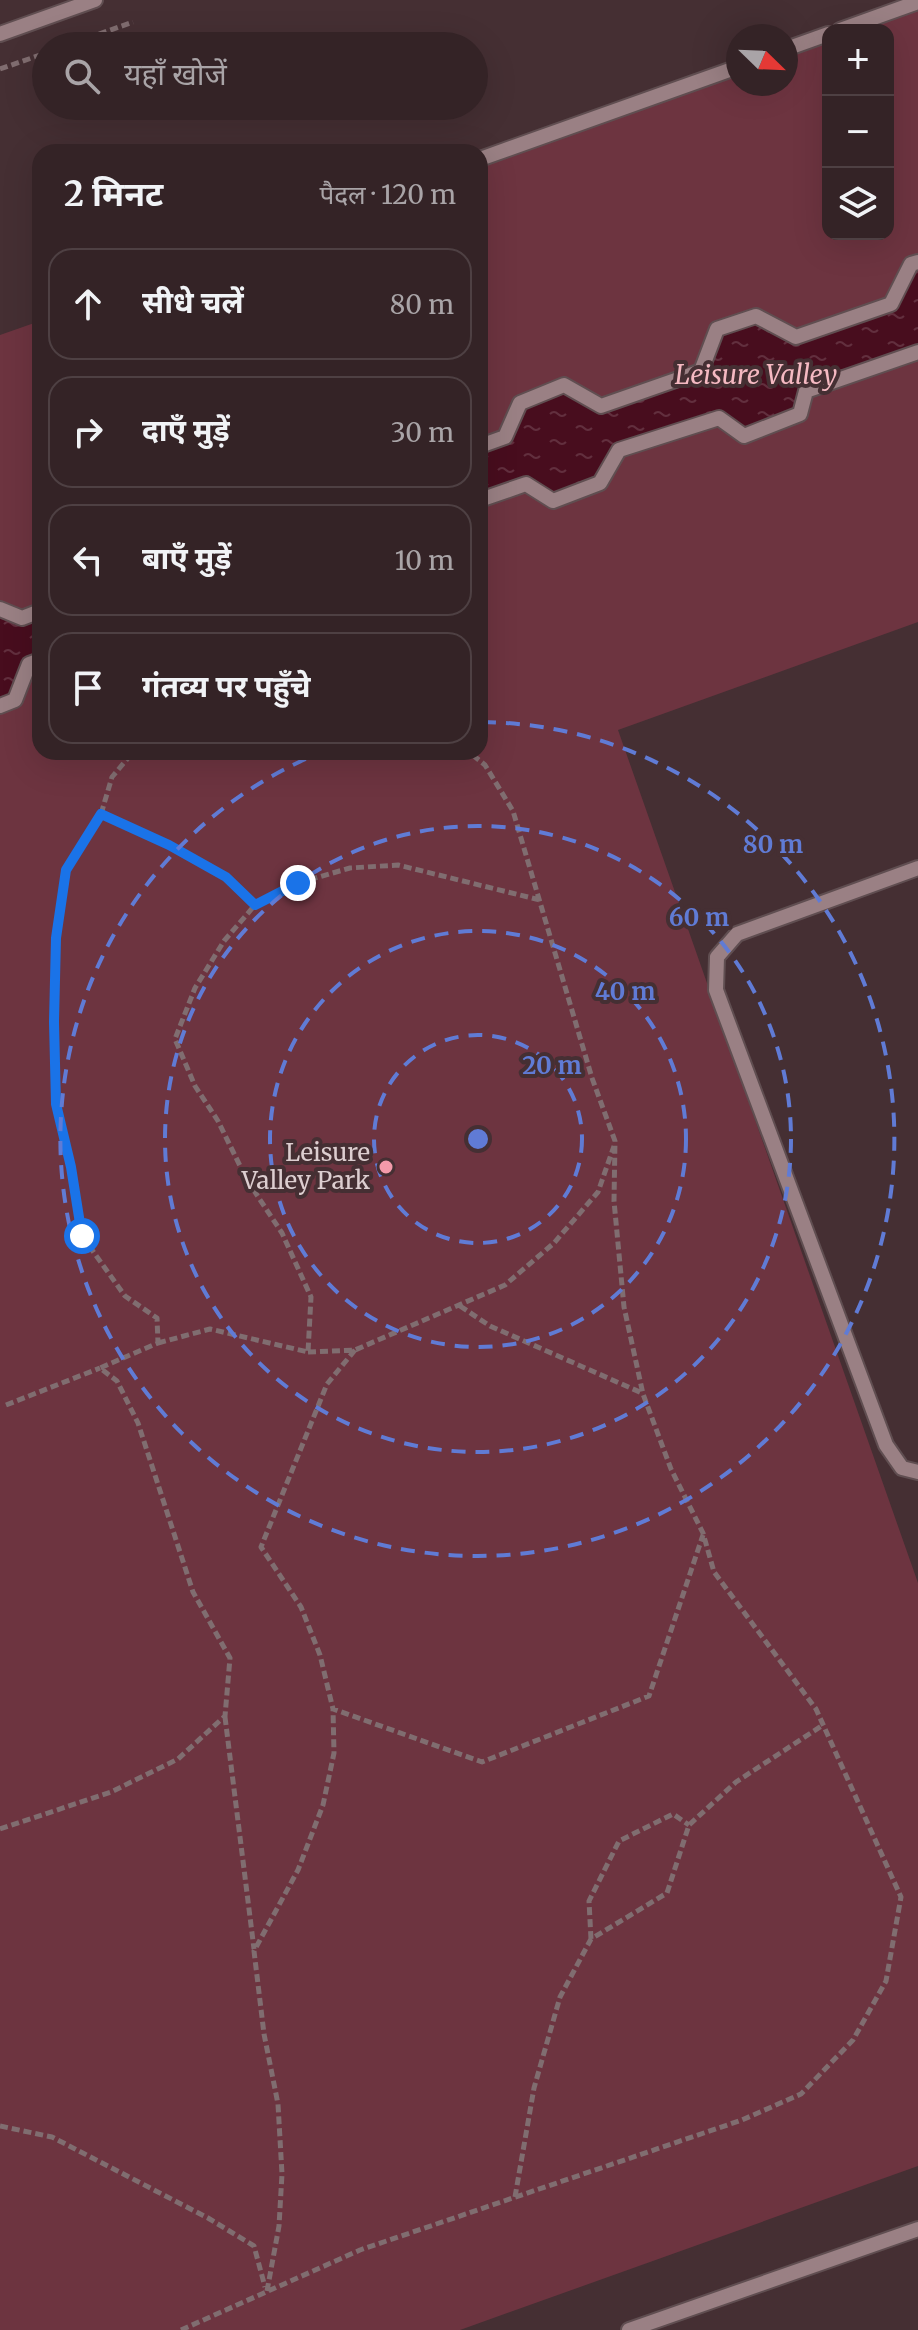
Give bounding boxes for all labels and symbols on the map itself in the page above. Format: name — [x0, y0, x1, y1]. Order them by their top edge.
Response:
north arrow — [726, 24, 798, 96]
water label: Leisure Valley — [675, 358, 837, 391]
text: 80 m — [743, 829, 803, 860]
route end — [280, 865, 316, 901]
text: 60 m — [669, 902, 729, 933]
text: 40 m — [595, 976, 655, 1007]
text: 20 m — [522, 1050, 582, 1081]
centre of rings — [464, 1125, 492, 1153]
place label: Leisure Valley Park — [241, 1137, 371, 1196]
marker: Leisure Valley Park — [377, 1158, 395, 1176]
route start — [64, 1218, 100, 1254]

